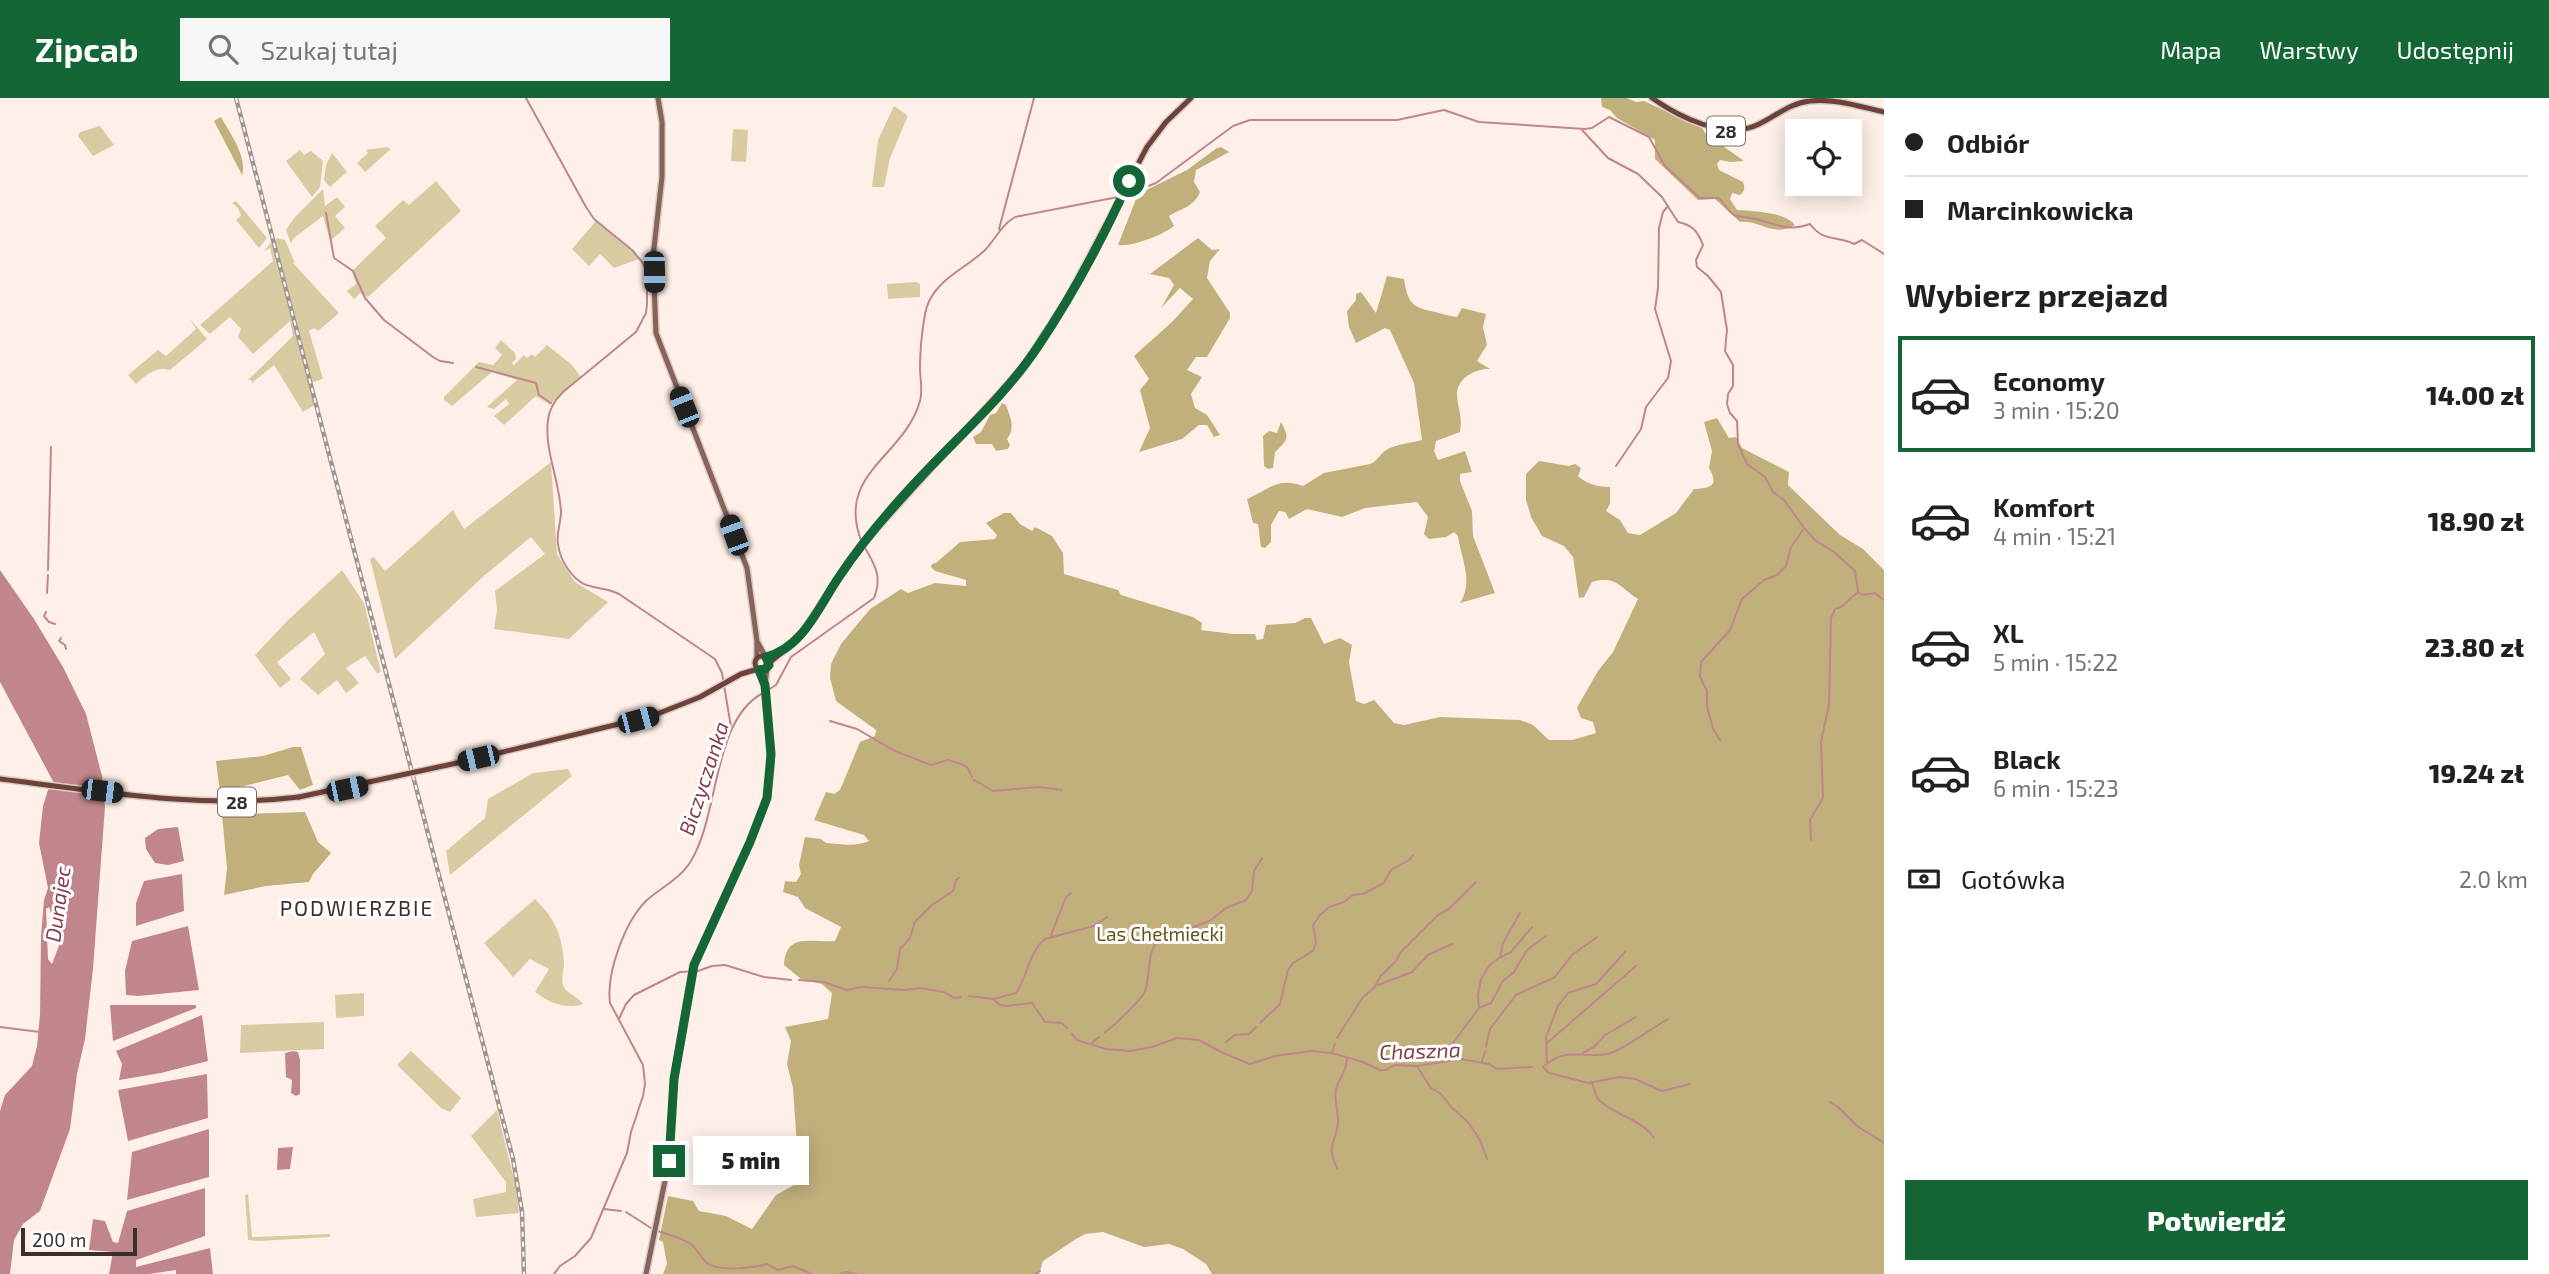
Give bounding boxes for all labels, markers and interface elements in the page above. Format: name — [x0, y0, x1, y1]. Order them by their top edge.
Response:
search box — [180, 18, 670, 81]
text: Zipcab — [35, 29, 138, 69]
icon: search — [204, 30, 242, 68]
text: Szukaj tutaj — [260, 34, 398, 65]
text: Mapa — [2160, 35, 2222, 64]
text: Warstwy — [2260, 35, 2359, 64]
text: Udostępnij — [2397, 35, 2514, 64]
road number: 28 — [1707, 116, 1745, 146]
map controls — [1785, 119, 1862, 196]
button: locate — [1785, 119, 1862, 196]
text: Odbiór — [1947, 127, 2029, 158]
route start — [1113, 165, 1145, 197]
text: Marcinkowicka — [1947, 194, 2134, 225]
car — [644, 251, 665, 293]
text: Wybierz przejazd — [1905, 275, 2168, 313]
icon: car — [1909, 363, 1972, 426]
text: Economy — [1993, 365, 2105, 396]
text: 14.00 zł — [2426, 379, 2524, 410]
car — [667, 384, 702, 430]
text: 3 min · 15:20 — [1993, 396, 2120, 424]
icon: car — [1909, 489, 1972, 552]
text: Komfort — [1993, 491, 2095, 522]
text: 18.90 zł — [2428, 505, 2524, 536]
car — [717, 512, 752, 558]
text: 4 min · 15:21 — [1993, 522, 2116, 550]
icon: car — [1909, 615, 1972, 678]
text: XL — [1993, 617, 2024, 648]
text: 23.80 zł — [2425, 631, 2524, 662]
text: 5 min · 15:22 — [1993, 648, 2118, 676]
car — [615, 704, 662, 736]
water label: Biczyczanka — [673, 718, 734, 838]
icon: car — [1909, 741, 1972, 804]
car — [456, 743, 501, 773]
text: Black — [1993, 743, 2061, 774]
text: 19.24 zł — [2429, 757, 2524, 788]
car — [325, 774, 370, 804]
text: 6 min · 15:23 — [1993, 774, 2119, 802]
car — [80, 778, 125, 804]
road number: 28 — [218, 788, 256, 816]
icon: cash — [1905, 860, 1943, 898]
text: Gotówka — [1961, 863, 2066, 894]
water label: Dunajec — [39, 864, 76, 944]
text: 2.0 km — [2459, 865, 2528, 893]
district label: PODWIERZBIE — [280, 895, 434, 920]
park label: Las Chełmiecki — [1096, 922, 1224, 945]
water label: Chaszna — [1379, 1036, 1461, 1064]
callout: 5 min — [694, 1136, 809, 1186]
route end — [653, 1145, 685, 1177]
text: 5 min — [722, 1146, 780, 1174]
button: Potwierdź — [1905, 1180, 2528, 1260]
scale bar — [21, 1225, 136, 1257]
text: 200 m — [32, 1228, 86, 1251]

